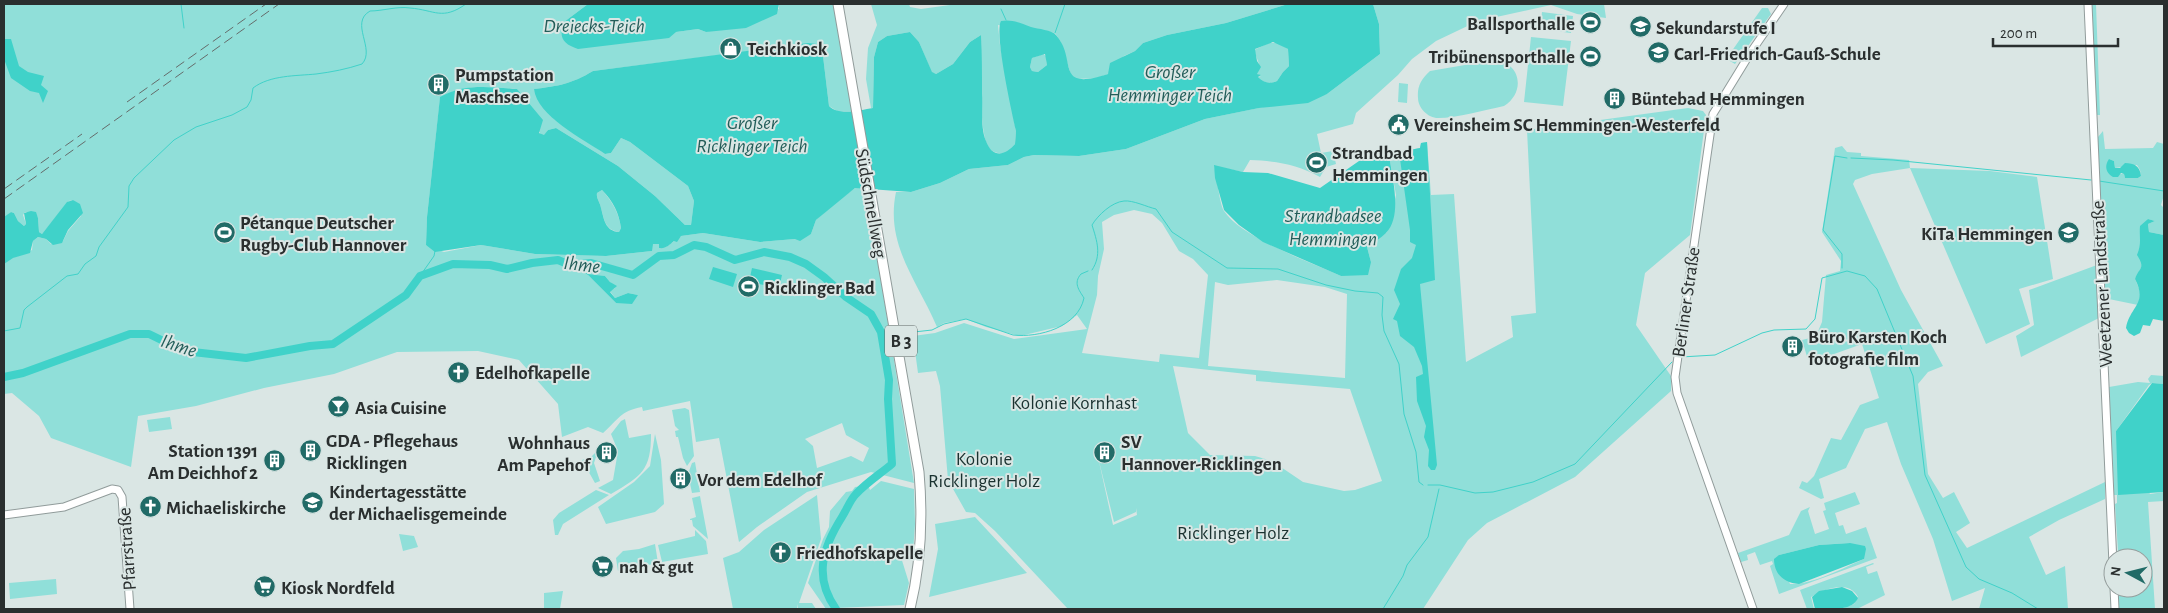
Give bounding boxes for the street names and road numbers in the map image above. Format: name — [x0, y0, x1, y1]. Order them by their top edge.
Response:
street label: Südschnellweg — [852, 147, 890, 260]
street label: Weetzener Landstraße — [2089, 200, 2116, 368]
street label: Berliner Straße — [1669, 246, 1704, 359]
road number: B 3 — [885, 326, 917, 356]
street label: Pfarrstraße — [115, 507, 140, 591]

